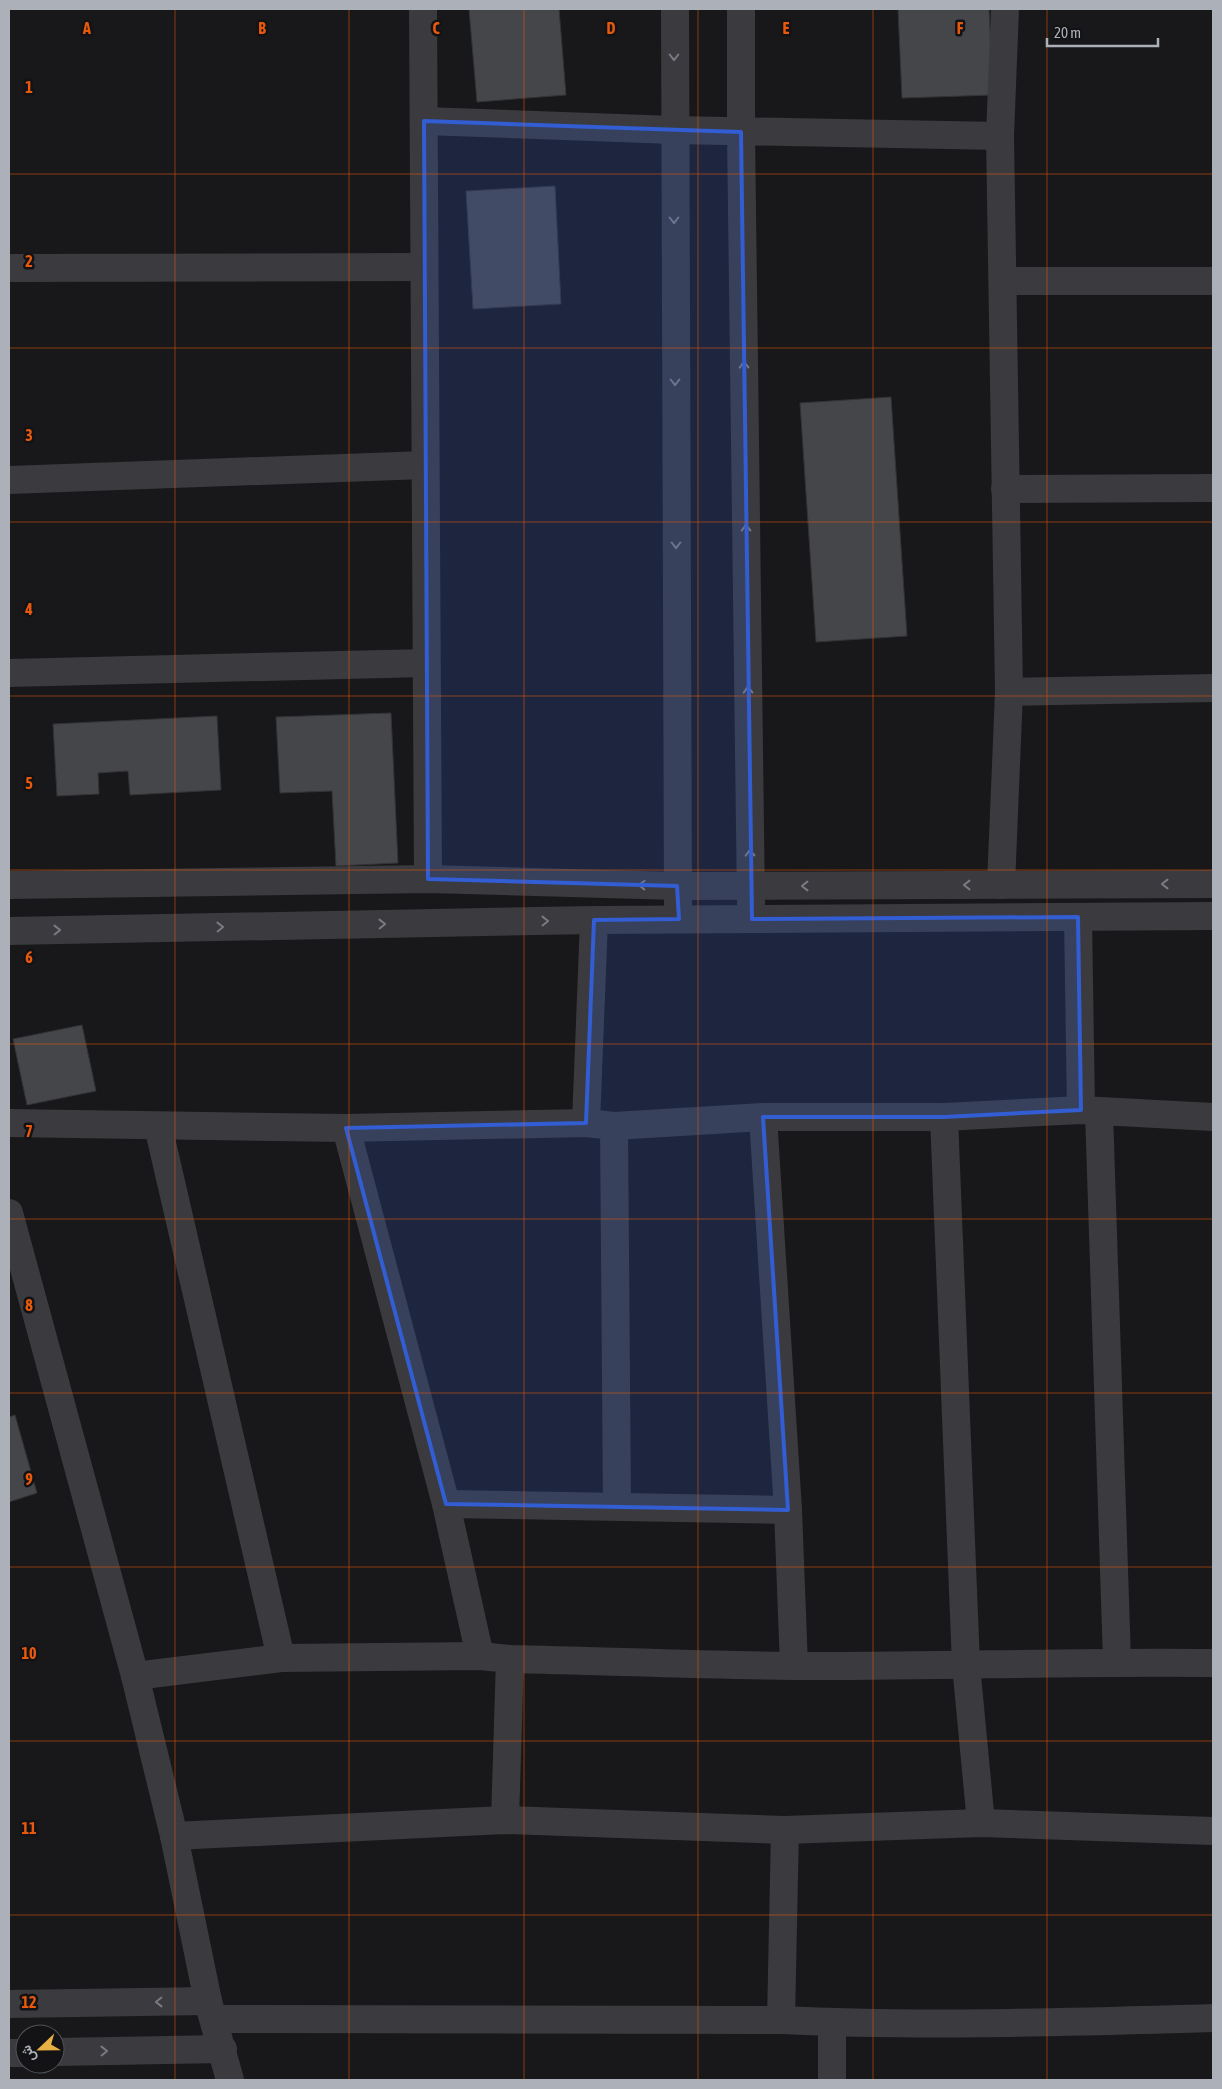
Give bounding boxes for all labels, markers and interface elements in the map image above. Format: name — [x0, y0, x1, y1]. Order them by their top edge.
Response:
scale bar — [1047, 15, 1158, 47]
text: A — [82, 19, 91, 37]
text: B — [258, 19, 266, 37]
text: C — [432, 19, 440, 37]
text: D — [607, 19, 616, 37]
text: E — [783, 19, 790, 37]
text: F — [957, 19, 964, 37]
text: 20 m — [1054, 24, 1081, 41]
one-way arrow — [669, 54, 679, 62]
text: 1 — [25, 78, 33, 96]
one-way arrow — [669, 216, 679, 224]
text: 2 — [25, 252, 33, 270]
one-way arrow — [739, 361, 749, 368]
one-way arrow — [670, 379, 680, 387]
text: 3 — [25, 426, 33, 444]
one-way arrow — [741, 523, 751, 531]
one-way arrow — [671, 542, 681, 549]
text: 4 — [24, 600, 33, 618]
one-way arrow — [743, 686, 753, 694]
text: 5 — [25, 774, 33, 792]
one-way arrow — [744, 848, 755, 856]
one-way arrow — [1160, 879, 1168, 889]
one-way arrow — [638, 880, 646, 890]
one-way arrow — [963, 880, 970, 890]
one-way arrow — [800, 881, 808, 891]
one-way arrow — [542, 916, 549, 926]
one-way arrow — [379, 919, 387, 929]
one-way arrow — [216, 922, 224, 932]
one-way arrow — [54, 925, 62, 935]
text: 6 — [25, 948, 33, 966]
text: 7 — [25, 1122, 33, 1140]
text: 8 — [25, 1296, 33, 1314]
text: 9 — [25, 1470, 33, 1488]
text: 10 — [21, 1644, 37, 1662]
text: 11 — [21, 1819, 37, 1837]
text: 12 — [21, 1993, 37, 2011]
one-way arrow — [155, 1996, 163, 2007]
north arrow — [15, 2024, 65, 2074]
text: ش — [17, 2043, 39, 2065]
one-way arrow — [100, 2046, 108, 2056]

